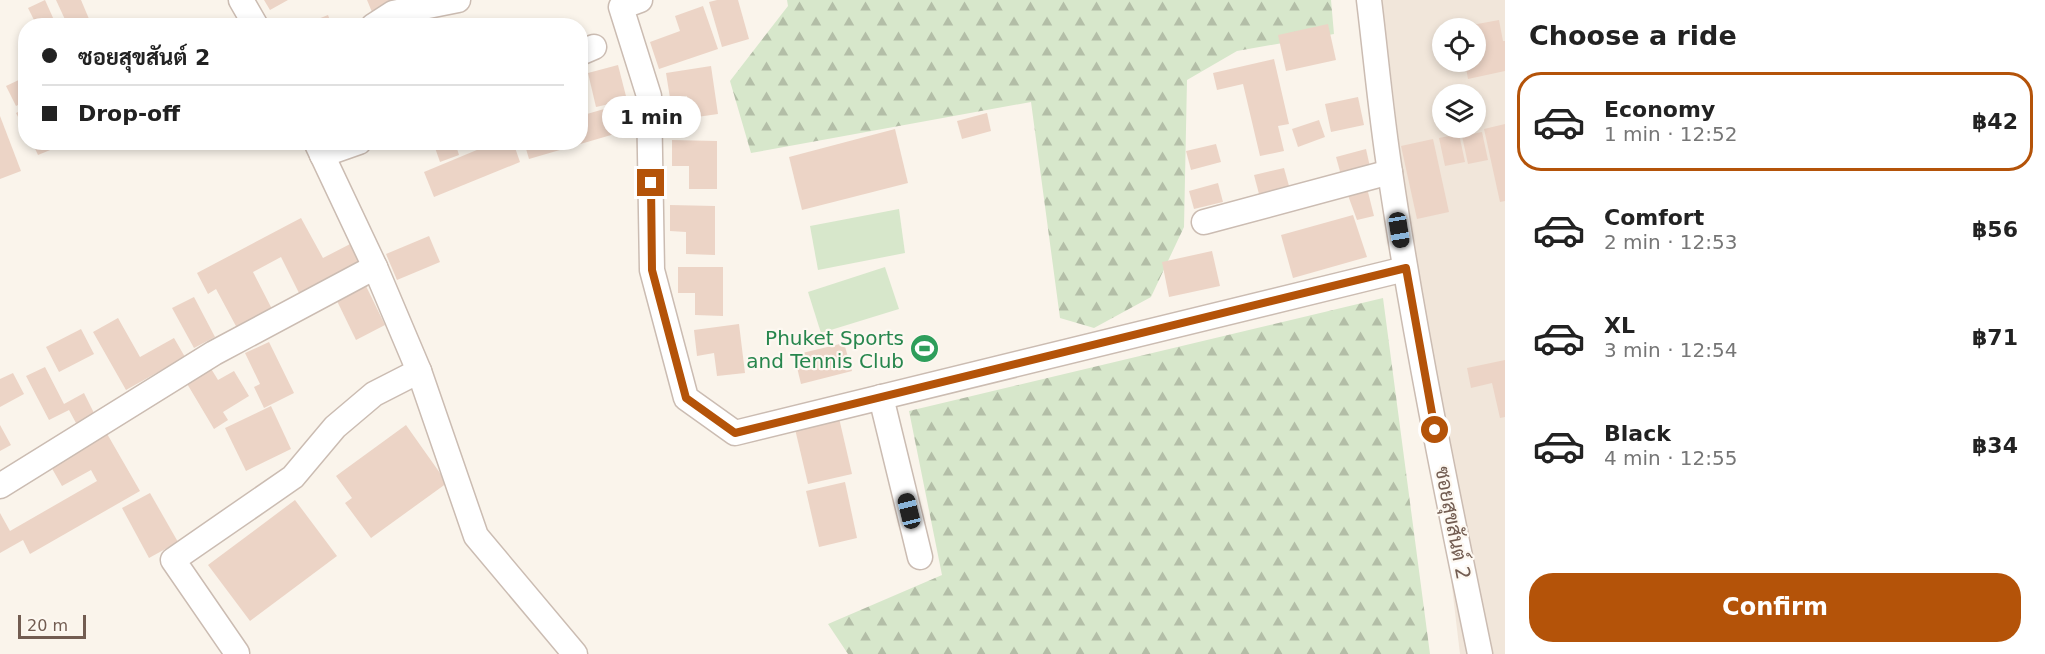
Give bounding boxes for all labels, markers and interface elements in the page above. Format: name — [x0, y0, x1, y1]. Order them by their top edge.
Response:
map controls — [1432, 18, 1486, 138]
button: locate — [1432, 18, 1486, 72]
text: Choose a ride — [1529, 20, 1737, 51]
text: ซอยสุขสันต์ 2 — [78, 45, 210, 70]
button: layers — [1432, 84, 1486, 138]
icon: car — [1532, 95, 1586, 149]
callout: 1 min — [602, 96, 700, 138]
text: Economy — [1604, 97, 1715, 122]
text: Drop-off — [78, 101, 180, 126]
text: 1 min — [620, 105, 683, 129]
text: ฿42 — [1972, 109, 2018, 134]
text: 1 min · 12:52 — [1604, 122, 1738, 146]
route end — [637, 169, 664, 196]
icon: car — [1532, 203, 1586, 257]
text: Comfort — [1604, 205, 1704, 230]
car — [1387, 211, 1411, 249]
text: ฿56 — [1972, 217, 2018, 242]
text: 2 min · 12:53 — [1604, 230, 1738, 254]
icon: car — [1532, 311, 1586, 365]
text: XL — [1604, 313, 1635, 338]
text: ฿71 — [1972, 325, 2018, 350]
place label: Phuket Sports and Tennis Club — [746, 326, 904, 373]
sports icon: Phuket Sports and Tennis Club — [909, 333, 941, 365]
text: 3 min · 12:54 — [1604, 338, 1738, 362]
route start — [1421, 416, 1448, 443]
icon: car — [1532, 419, 1586, 473]
text: Black — [1604, 421, 1671, 446]
text: ฿34 — [1972, 433, 2018, 458]
text: 4 min · 12:55 — [1604, 446, 1738, 470]
street label: ซอยสุขสันต์ 2 — [1428, 464, 1478, 582]
car — [896, 491, 922, 531]
button: Confirm — [1529, 573, 2021, 642]
scale bar — [18, 612, 86, 640]
text: 20 m — [27, 616, 68, 635]

